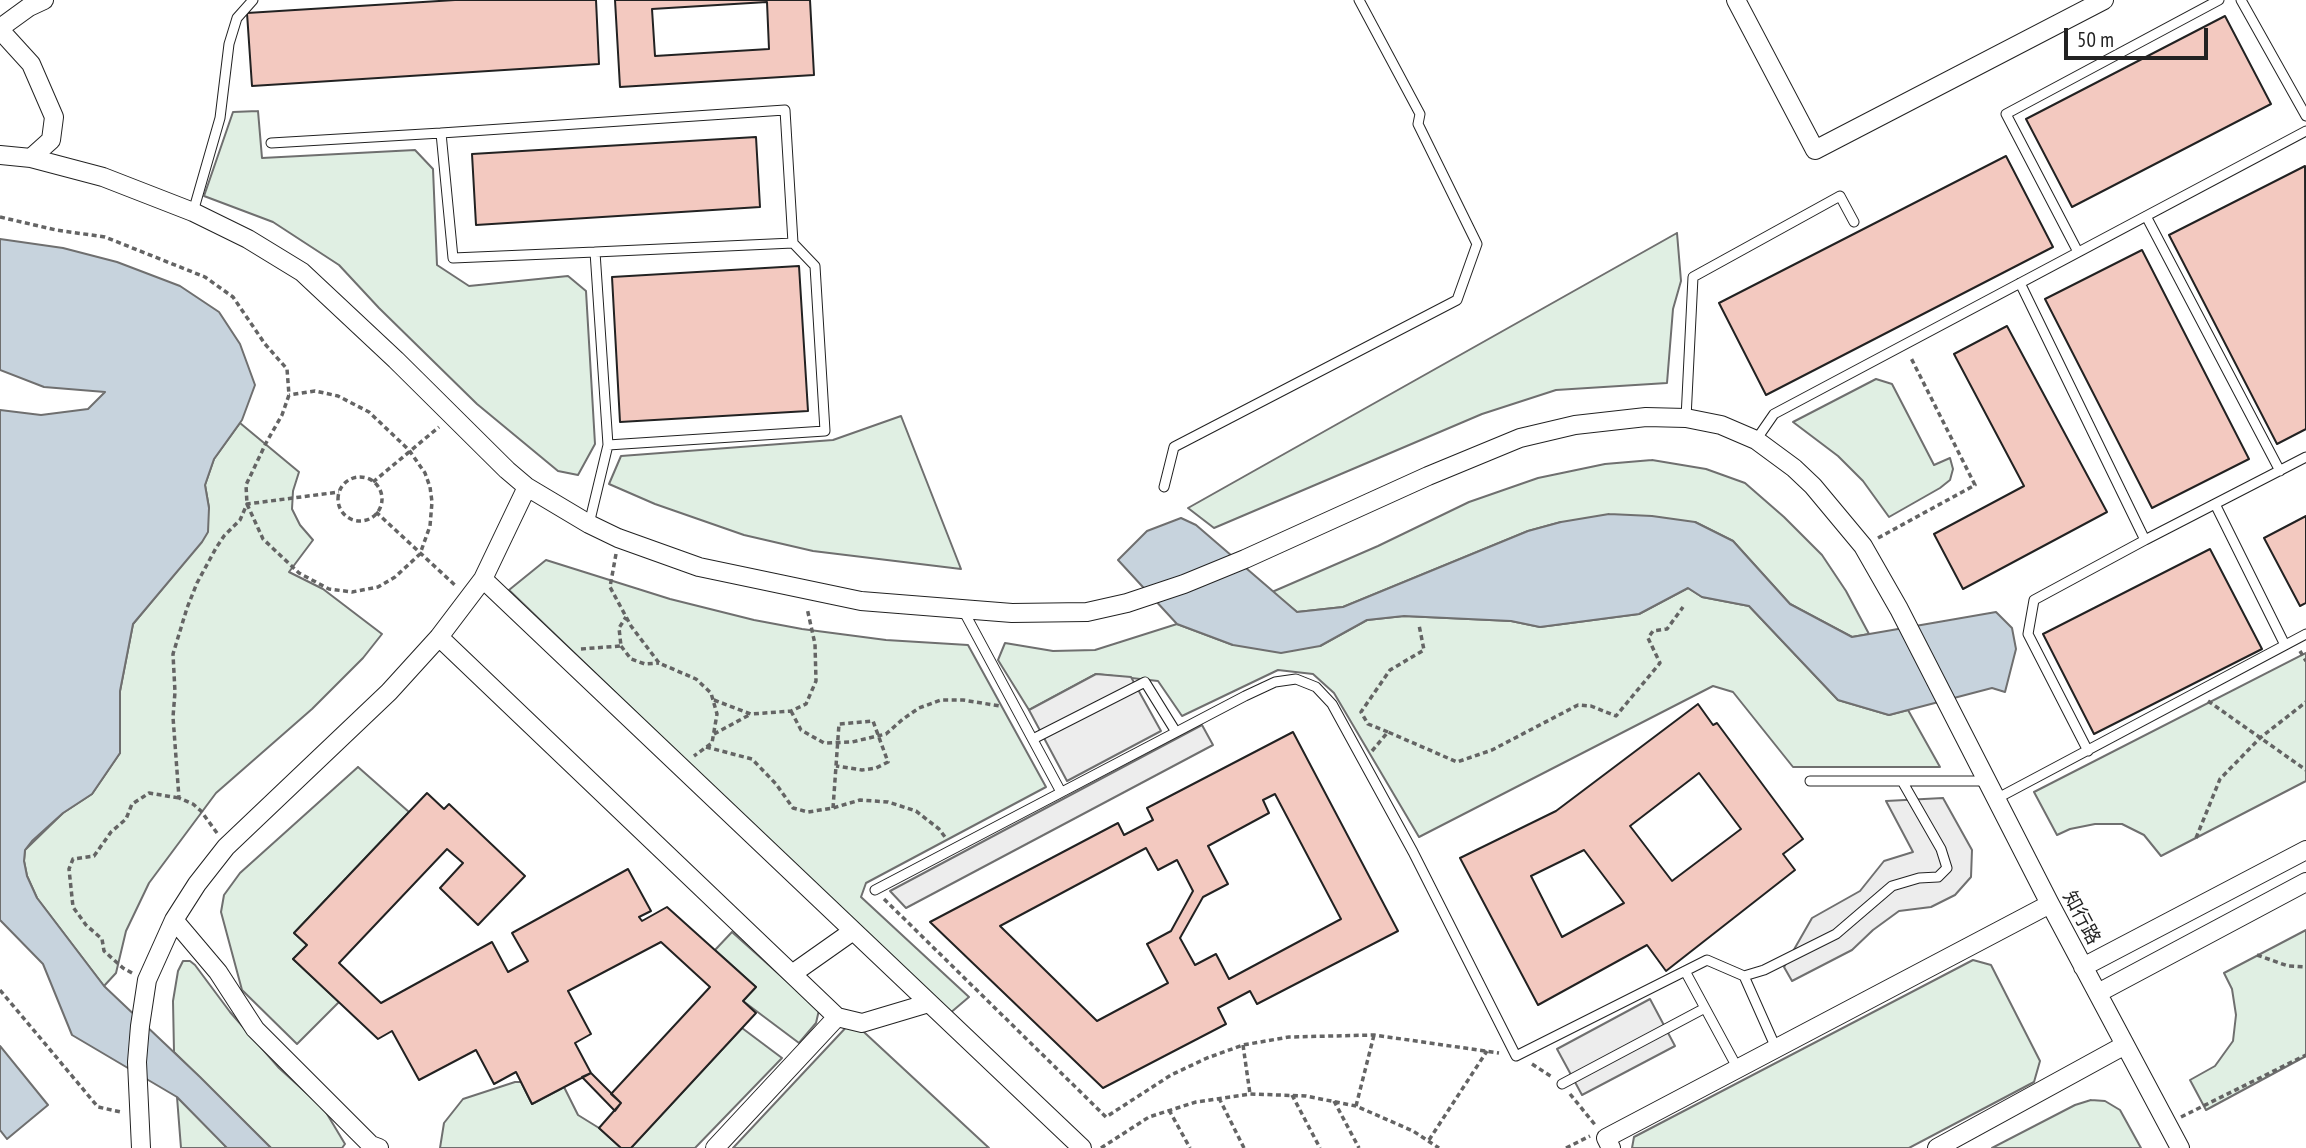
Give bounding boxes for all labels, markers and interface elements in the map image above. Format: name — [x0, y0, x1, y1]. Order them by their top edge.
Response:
scale bar — [2068, 14, 2212, 58]
text: 50 m — [2077, 26, 2114, 53]
street label: 知行路 — [2058, 887, 2104, 949]

